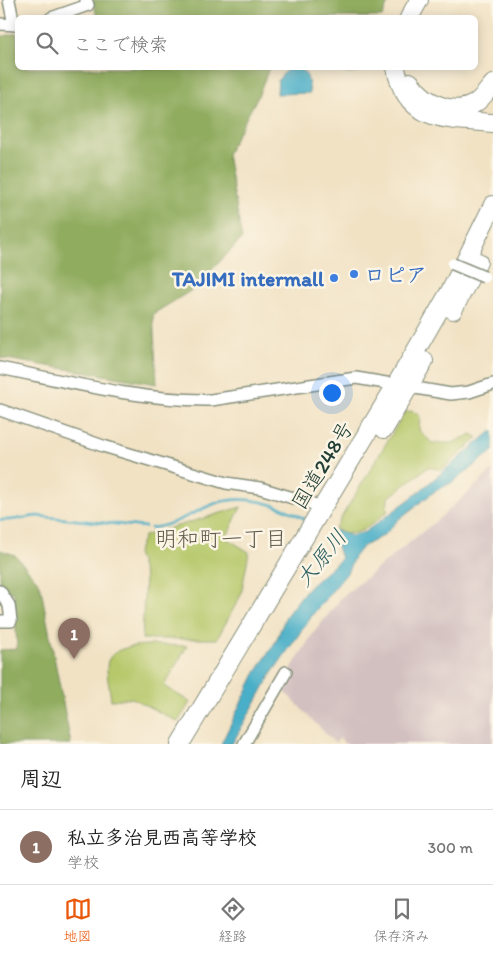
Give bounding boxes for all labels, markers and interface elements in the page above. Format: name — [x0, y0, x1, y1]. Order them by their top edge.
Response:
search box — [15, 15, 478, 70]
icon: search — [33, 29, 61, 57]
text: ここで検索 — [73, 33, 168, 56]
place label: ロピア — [364, 262, 427, 287]
place label: TAJIMI intermall — [171, 266, 325, 291]
marker: ロピア — [348, 268, 360, 280]
marker: TAJIMI intermall — [328, 272, 340, 284]
your location — [319, 380, 345, 406]
street label: 国道248号 — [286, 416, 358, 514]
water label: 大原川 — [290, 524, 352, 592]
district label: 明和町一丁目 — [155, 525, 287, 552]
pin: 1 — [58, 618, 90, 659]
text: 周辺 — [20, 766, 62, 791]
text: 私立多治見西高等学校 — [67, 826, 257, 849]
text: 1 — [32, 838, 40, 857]
text: 300 m — [428, 838, 473, 857]
text: 学校 — [67, 853, 99, 872]
tab: 地図 — [64, 895, 92, 945]
tab: 経路 — [219, 895, 247, 945]
tab: 保存済み — [374, 895, 430, 945]

